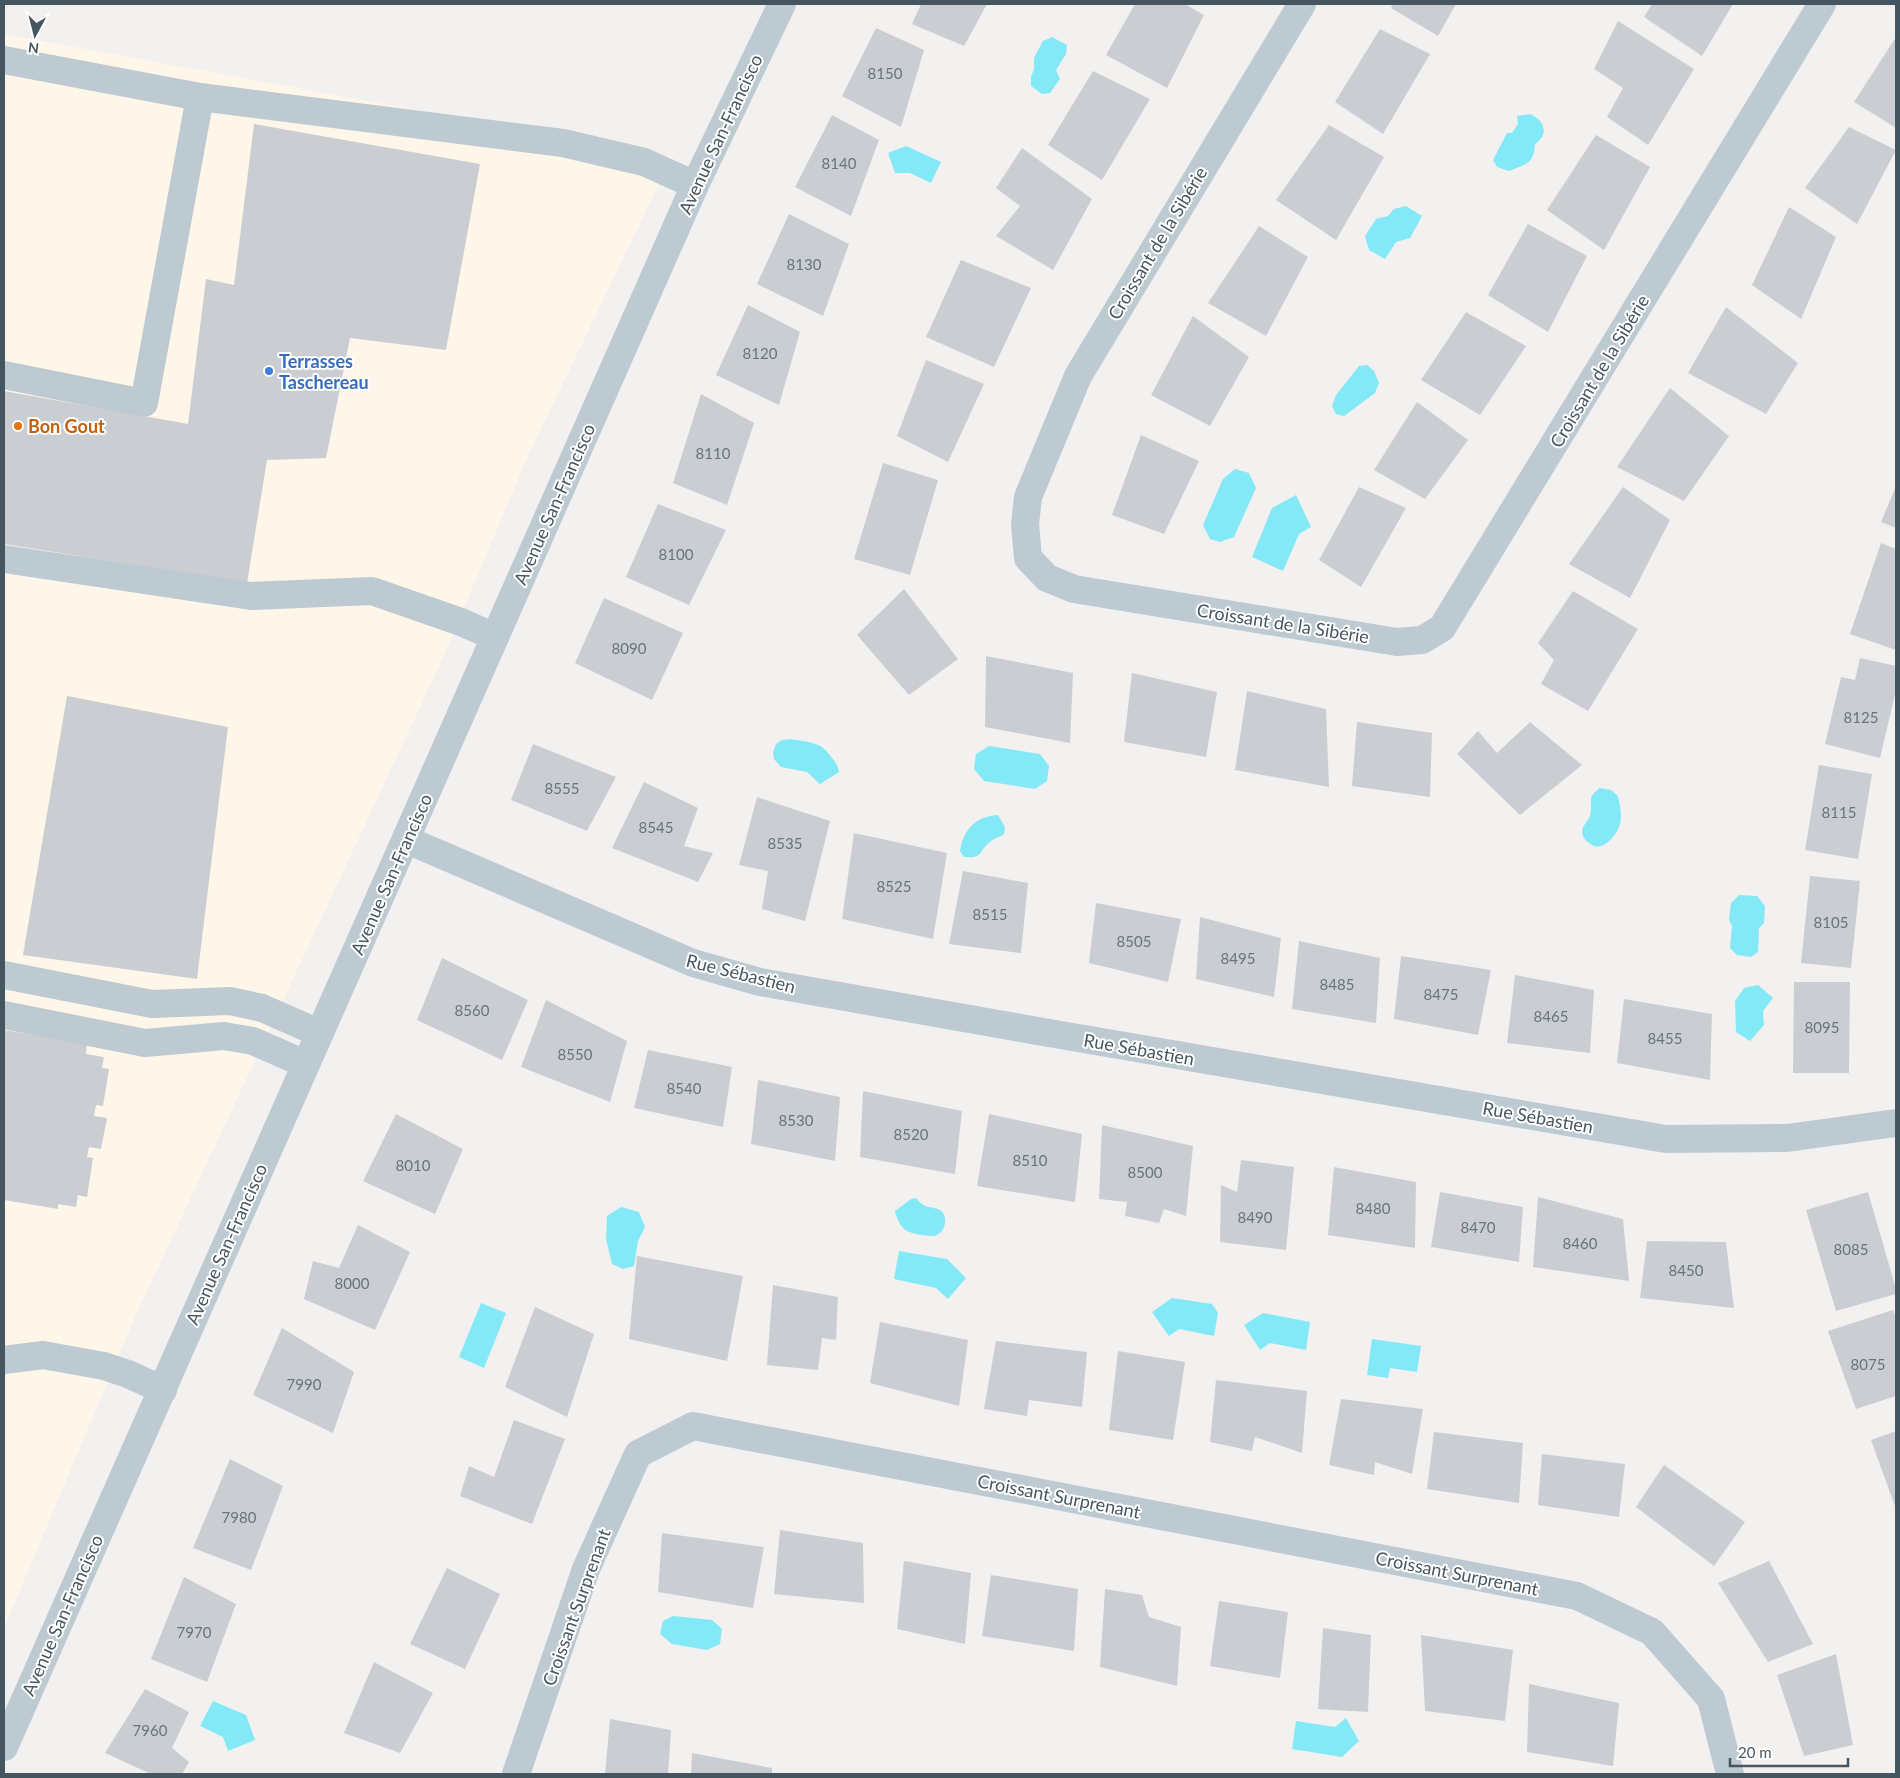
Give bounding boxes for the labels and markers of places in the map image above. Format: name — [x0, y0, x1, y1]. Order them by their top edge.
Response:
place label: Terrasses Taschereau — [279, 350, 369, 393]
marker: Terrasses Taschereau — [263, 365, 275, 377]
place label: Bon Gout — [28, 415, 105, 437]
marker: Bon Gout — [12, 420, 24, 432]

